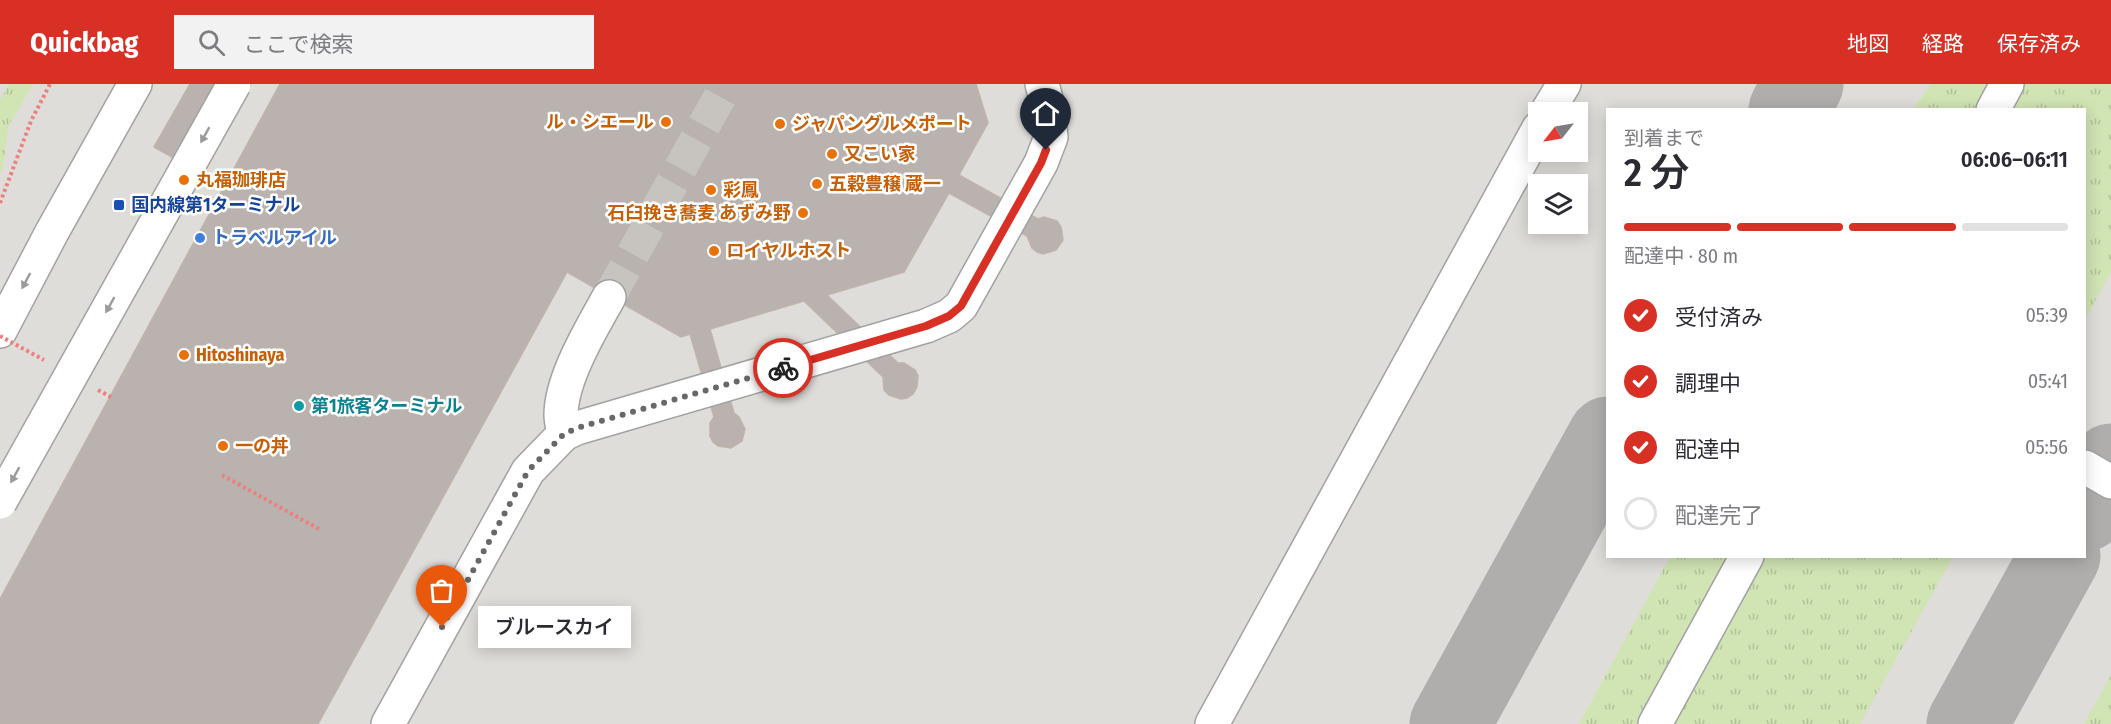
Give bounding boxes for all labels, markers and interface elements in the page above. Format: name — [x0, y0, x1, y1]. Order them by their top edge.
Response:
search box — [174, 15, 594, 69]
text: Quickbag — [30, 26, 138, 59]
icon: search — [195, 26, 228, 59]
text: ここで検索 — [243, 31, 353, 58]
text: 地図 — [1847, 31, 1889, 57]
text: 経路 — [1922, 31, 1964, 57]
text: 保存済み — [1997, 31, 2081, 57]
pin — [1020, 88, 1071, 150]
icon: home — [1029, 97, 1062, 130]
north arrow — [1528, 102, 1588, 162]
map controls — [1528, 102, 1588, 234]
place label: ル・シエール — [546, 111, 654, 133]
place label: ジャパングルメポート — [792, 113, 972, 135]
marker: ル・シエール — [659, 115, 673, 129]
marker: ジャパングルメポート — [773, 117, 787, 131]
text: 到着まで — [1624, 126, 1704, 150]
one-way arrow — [200, 127, 211, 143]
place label: 又こい家 — [844, 143, 916, 165]
text: 06:06–06:11 — [1961, 146, 2068, 173]
marker: 又こい家 — [825, 147, 839, 161]
text: 2 分 — [1624, 150, 1689, 196]
place label: 丸福珈琲店 — [196, 169, 286, 191]
marker: 丸福珈琲店 — [177, 173, 191, 187]
place label: 五穀豊穣 蔵一 — [829, 173, 941, 195]
button: layers — [1528, 174, 1588, 234]
marker: 五穀豊穣 蔵一 — [810, 177, 824, 191]
place label: 彩鳳 — [723, 179, 759, 201]
marker: 彩鳳 — [704, 183, 718, 197]
place label: 国内線第1ターミナル — [131, 194, 301, 216]
marker: 国内線第1ターミナル — [112, 198, 126, 212]
place label: 石臼挽き蕎麦 あずみ野 — [607, 202, 791, 224]
marker: 石臼挽き蕎麦 あずみ野 — [796, 206, 810, 220]
place label: トラベルアイル — [212, 227, 337, 249]
marker: トラベルアイル — [193, 231, 207, 245]
place label: ロイヤルホスト — [726, 240, 851, 262]
marker: ロイヤルホスト — [707, 244, 721, 258]
text: 配達中 · 80 m — [1624, 244, 1738, 268]
one-way arrow — [21, 273, 31, 290]
one-way arrow — [105, 297, 115, 314]
icon: check — [1624, 299, 1657, 332]
text: 05:39 — [2025, 303, 2068, 327]
text: 受付済み — [1675, 304, 1763, 331]
courier — [753, 338, 813, 398]
place label: Hitoshinaya — [196, 344, 284, 366]
marker: Hitoshinaya — [177, 348, 191, 362]
icon: bike — [767, 352, 800, 385]
icon: check — [1624, 365, 1657, 398]
text: 05:41 — [2028, 369, 2068, 393]
text: 調理中 — [1675, 370, 1741, 397]
place label: 第1旅客ターミナル — [311, 395, 463, 417]
marker: 第1旅客ターミナル — [292, 399, 306, 413]
icon: check — [1624, 431, 1657, 464]
place label: 一の丼 — [235, 435, 289, 457]
text: 05:56 — [2025, 435, 2068, 459]
text: 配達中 — [1675, 436, 1741, 463]
marker: 一の丼 — [216, 439, 230, 453]
one-way arrow — [10, 467, 20, 484]
text: 配達完了 — [1675, 502, 1763, 529]
pin — [416, 565, 467, 627]
icon: bag — [425, 574, 458, 607]
callout: ブルースカイ — [478, 606, 631, 648]
text: ブルースカイ — [495, 615, 614, 639]

